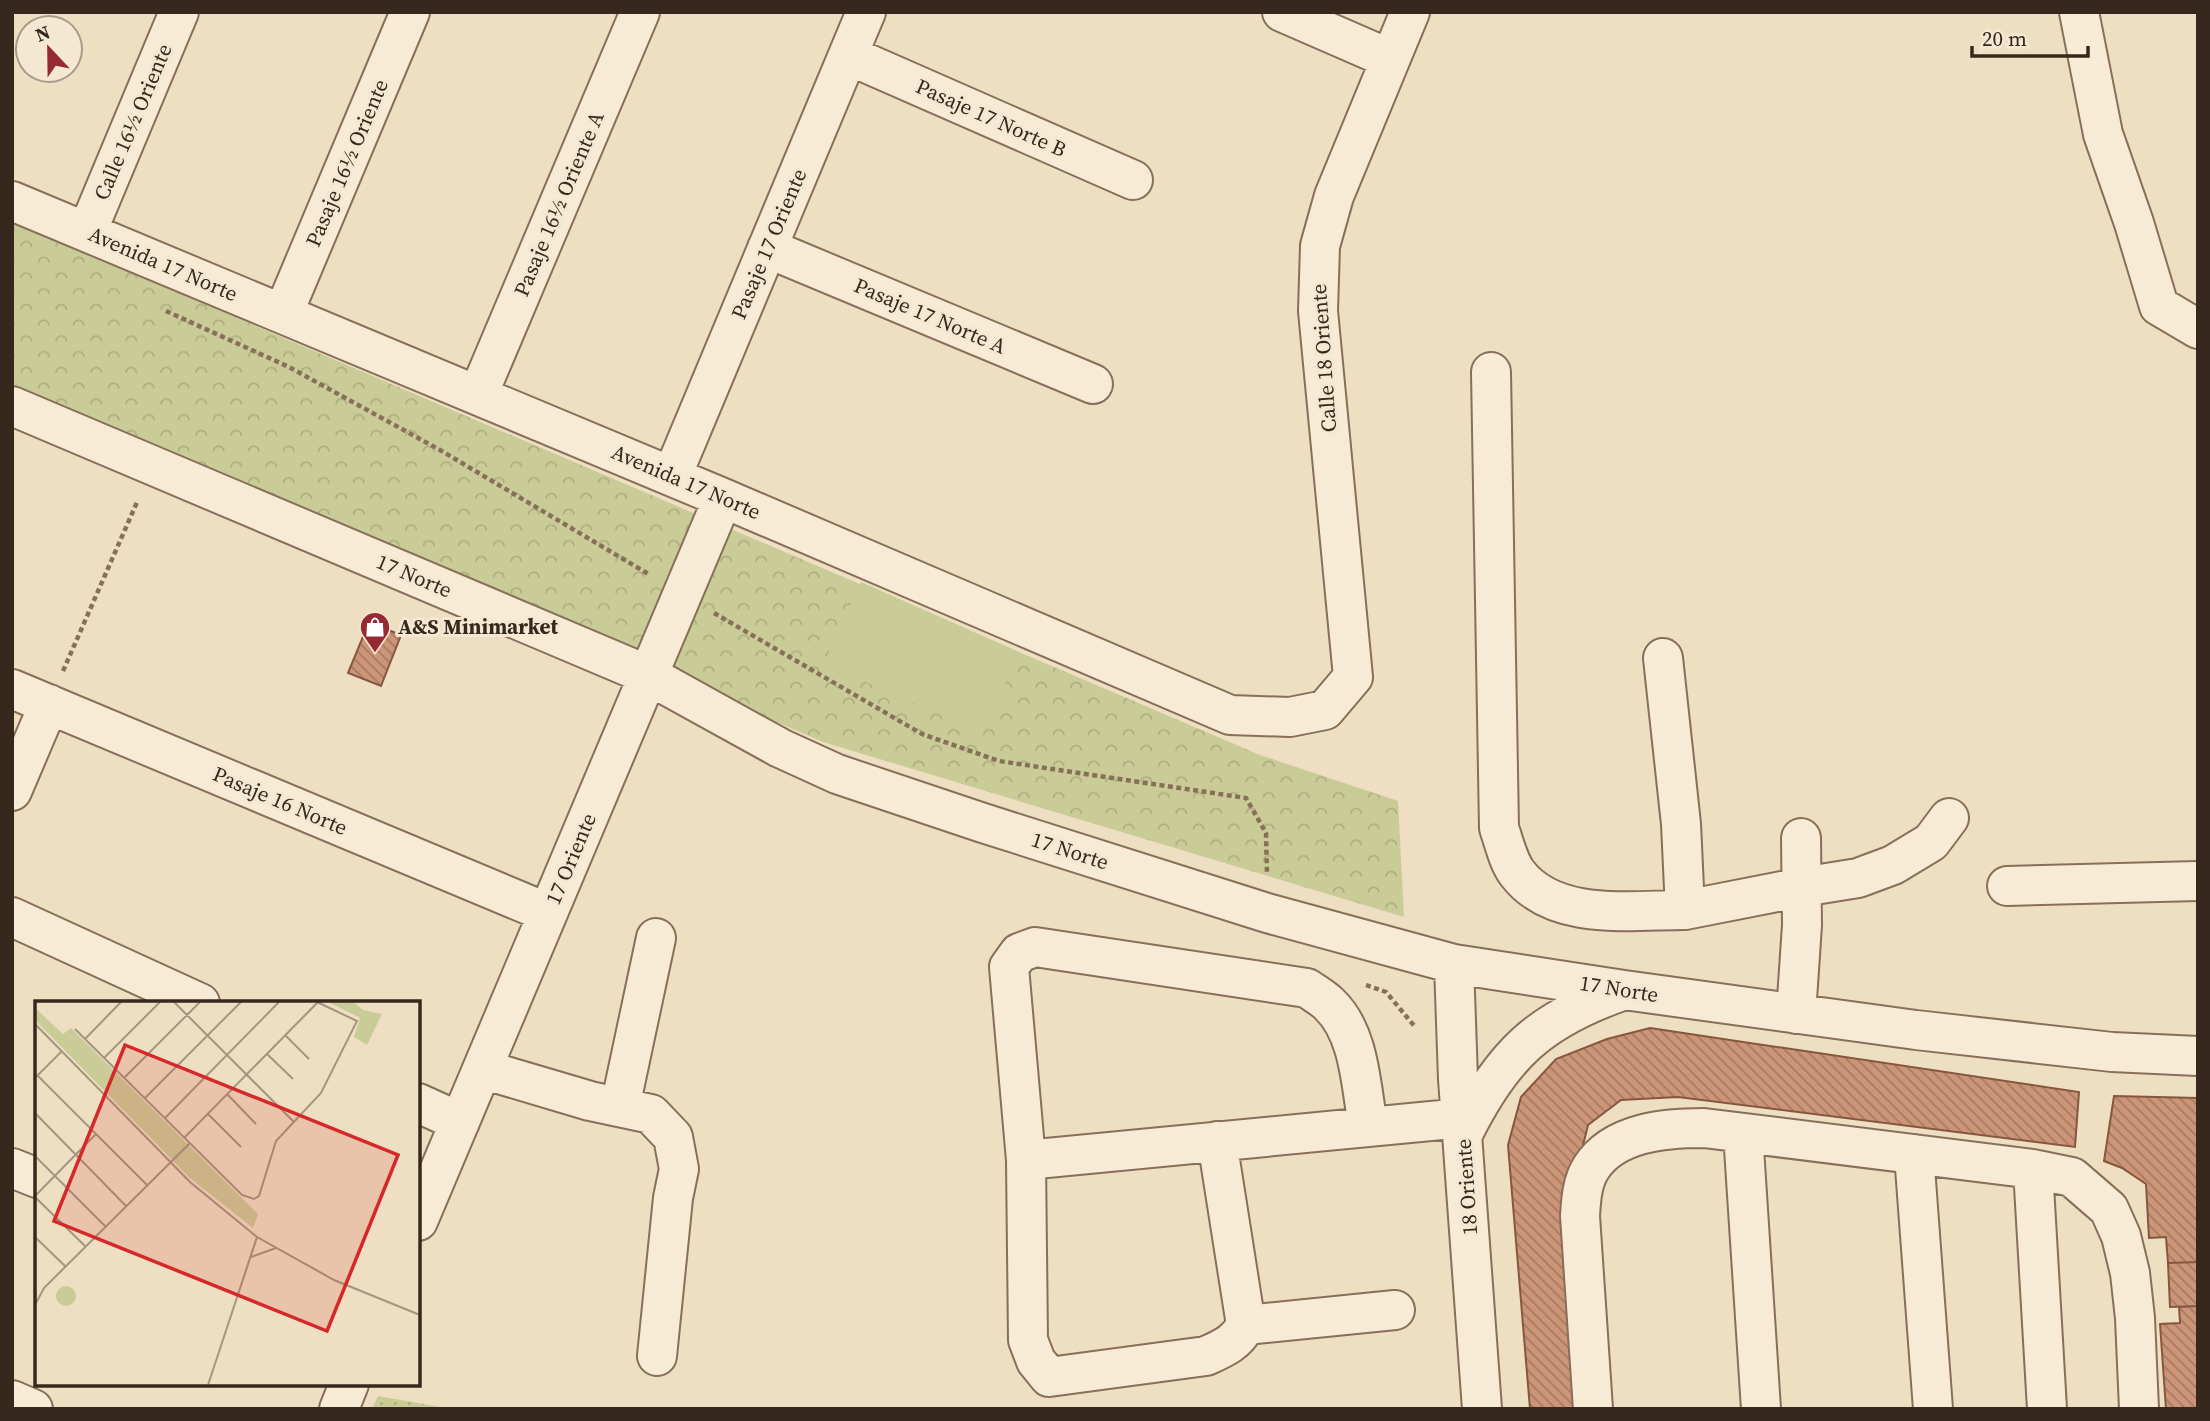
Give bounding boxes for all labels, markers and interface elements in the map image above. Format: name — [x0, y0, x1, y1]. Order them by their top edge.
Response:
north arrow — [14, 14, 84, 84]
scale bar — [1972, 14, 2088, 58]
text: N — [31, 19, 54, 48]
text: 20 m — [1982, 24, 2027, 53]
street label: Calle 16½ Oriente — [87, 39, 179, 204]
street label: Pasaje 17 Norte B — [911, 71, 1071, 164]
street label: Pasaje 16½ Oriente — [298, 75, 395, 251]
street label: Pasaje 16½ Oriente A — [506, 107, 611, 301]
street label: Pasaje 17 Oriente — [724, 164, 813, 324]
street label: Avenida 17 Norte — [84, 219, 242, 308]
street label: Pasaje 17 Norte A — [850, 270, 1011, 361]
street label: Calle 18 Oriente — [1304, 283, 1343, 433]
street label: Avenida 17 Norte — [607, 437, 765, 526]
street label: 17 Norte — [372, 547, 456, 604]
shop icon: A&S Minimarket — [358, 610, 392, 654]
place label: A&S Minimarket — [398, 612, 559, 641]
street label: Pasaje 16 Norte — [208, 759, 352, 842]
street label: 17 Oriente — [538, 809, 603, 909]
street label: 17 Norte — [1028, 824, 1112, 877]
street label: 17 Norte — [1578, 968, 1661, 1009]
inset map — [35, 1001, 420, 1386]
street label: 18 Oriente — [1449, 1138, 1484, 1236]

